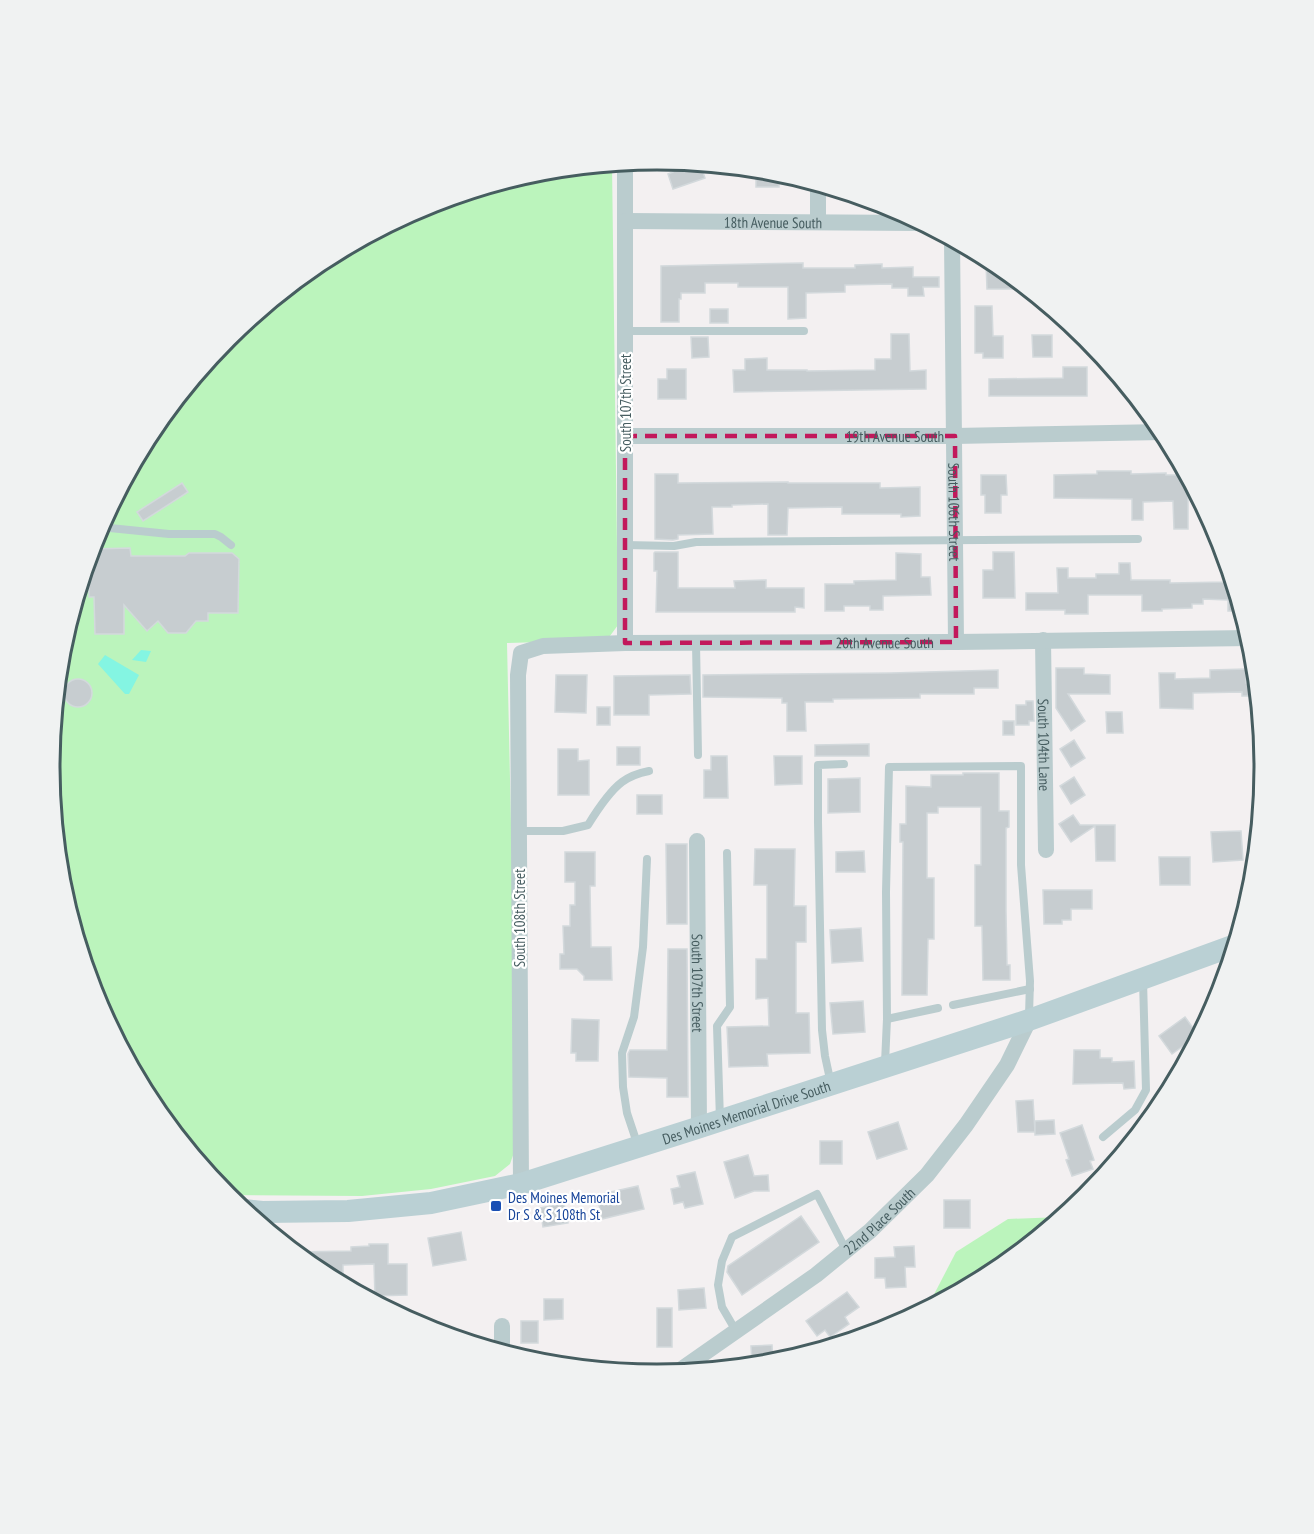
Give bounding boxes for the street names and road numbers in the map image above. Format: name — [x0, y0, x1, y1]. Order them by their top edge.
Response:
street label: 18th Avenue South — [724, 212, 822, 232]
street label: South 107th Street — [616, 354, 635, 452]
street label: 19th Avenue South — [846, 427, 944, 446]
street label: South 106th Street — [945, 463, 965, 561]
street label: 20th Avenue South — [835, 633, 934, 652]
street label: South 104th Lane — [1034, 699, 1055, 791]
street label: South 108th Street — [510, 869, 529, 967]
street label: South 107th Street — [688, 934, 708, 1032]
street label: Des Moines Memorial Drive South — [660, 1076, 833, 1148]
street label: 22nd Place South — [839, 1183, 919, 1259]

